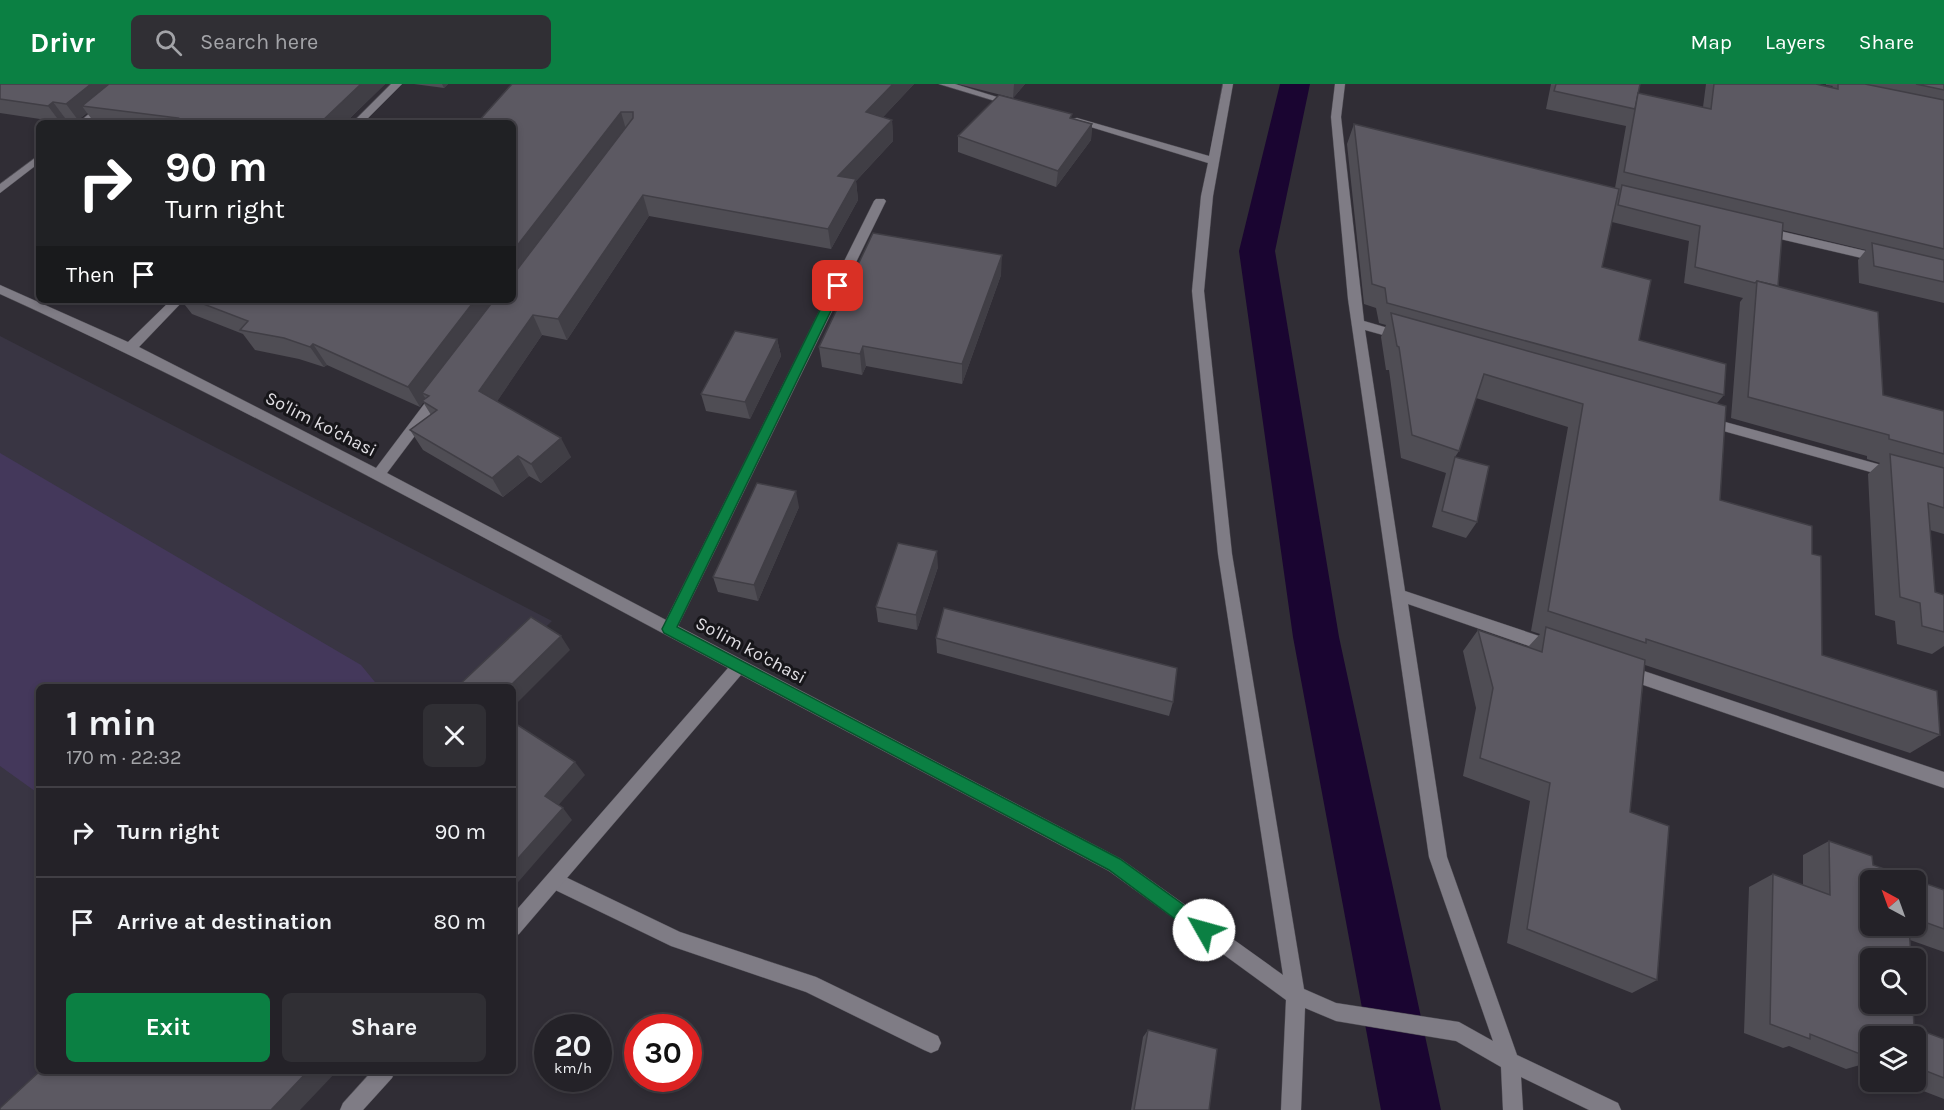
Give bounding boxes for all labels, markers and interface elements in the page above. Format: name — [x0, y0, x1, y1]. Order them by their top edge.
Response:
search box — [131, 15, 551, 69]
text: Drivr — [30, 26, 95, 59]
icon: search — [152, 26, 185, 59]
text: Search here — [200, 29, 318, 55]
text: Map — [1690, 30, 1732, 54]
text: Layers — [1765, 30, 1826, 54]
text: Share — [1859, 30, 1914, 54]
text: 90 m — [165, 142, 268, 192]
icon: right — [66, 144, 144, 222]
text: Turn right — [165, 193, 285, 225]
icon: arrive — [127, 258, 160, 291]
pin — [812, 260, 863, 311]
text: Then — [66, 262, 115, 288]
icon: arrive — [821, 269, 854, 302]
street label: So'lim ko'chasi — [262, 387, 380, 461]
street label: So'lim ko'chasi — [692, 612, 810, 688]
text: 1 min — [66, 702, 156, 744]
button: close — [423, 704, 486, 767]
text: 170 m · 22:32 — [66, 746, 182, 769]
icon: right — [66, 816, 99, 849]
text: Turn right — [117, 819, 220, 845]
text: 90 m — [434, 819, 486, 845]
north arrow — [1860, 870, 1926, 936]
map controls — [1860, 870, 1926, 1092]
position arrow — [1172, 898, 1236, 962]
icon: arrive — [66, 906, 99, 939]
text: Arrive at destination — [117, 909, 332, 935]
text: 80 m — [434, 909, 486, 935]
button: search — [1860, 948, 1926, 1014]
button: Exit — [66, 993, 270, 1062]
button: Share — [282, 993, 486, 1062]
speed limit sign: 30 — [624, 1014, 702, 1092]
button: layers — [1860, 1026, 1926, 1092]
text: 20 — [554, 1028, 592, 1064]
text: km/h — [554, 1059, 592, 1077]

